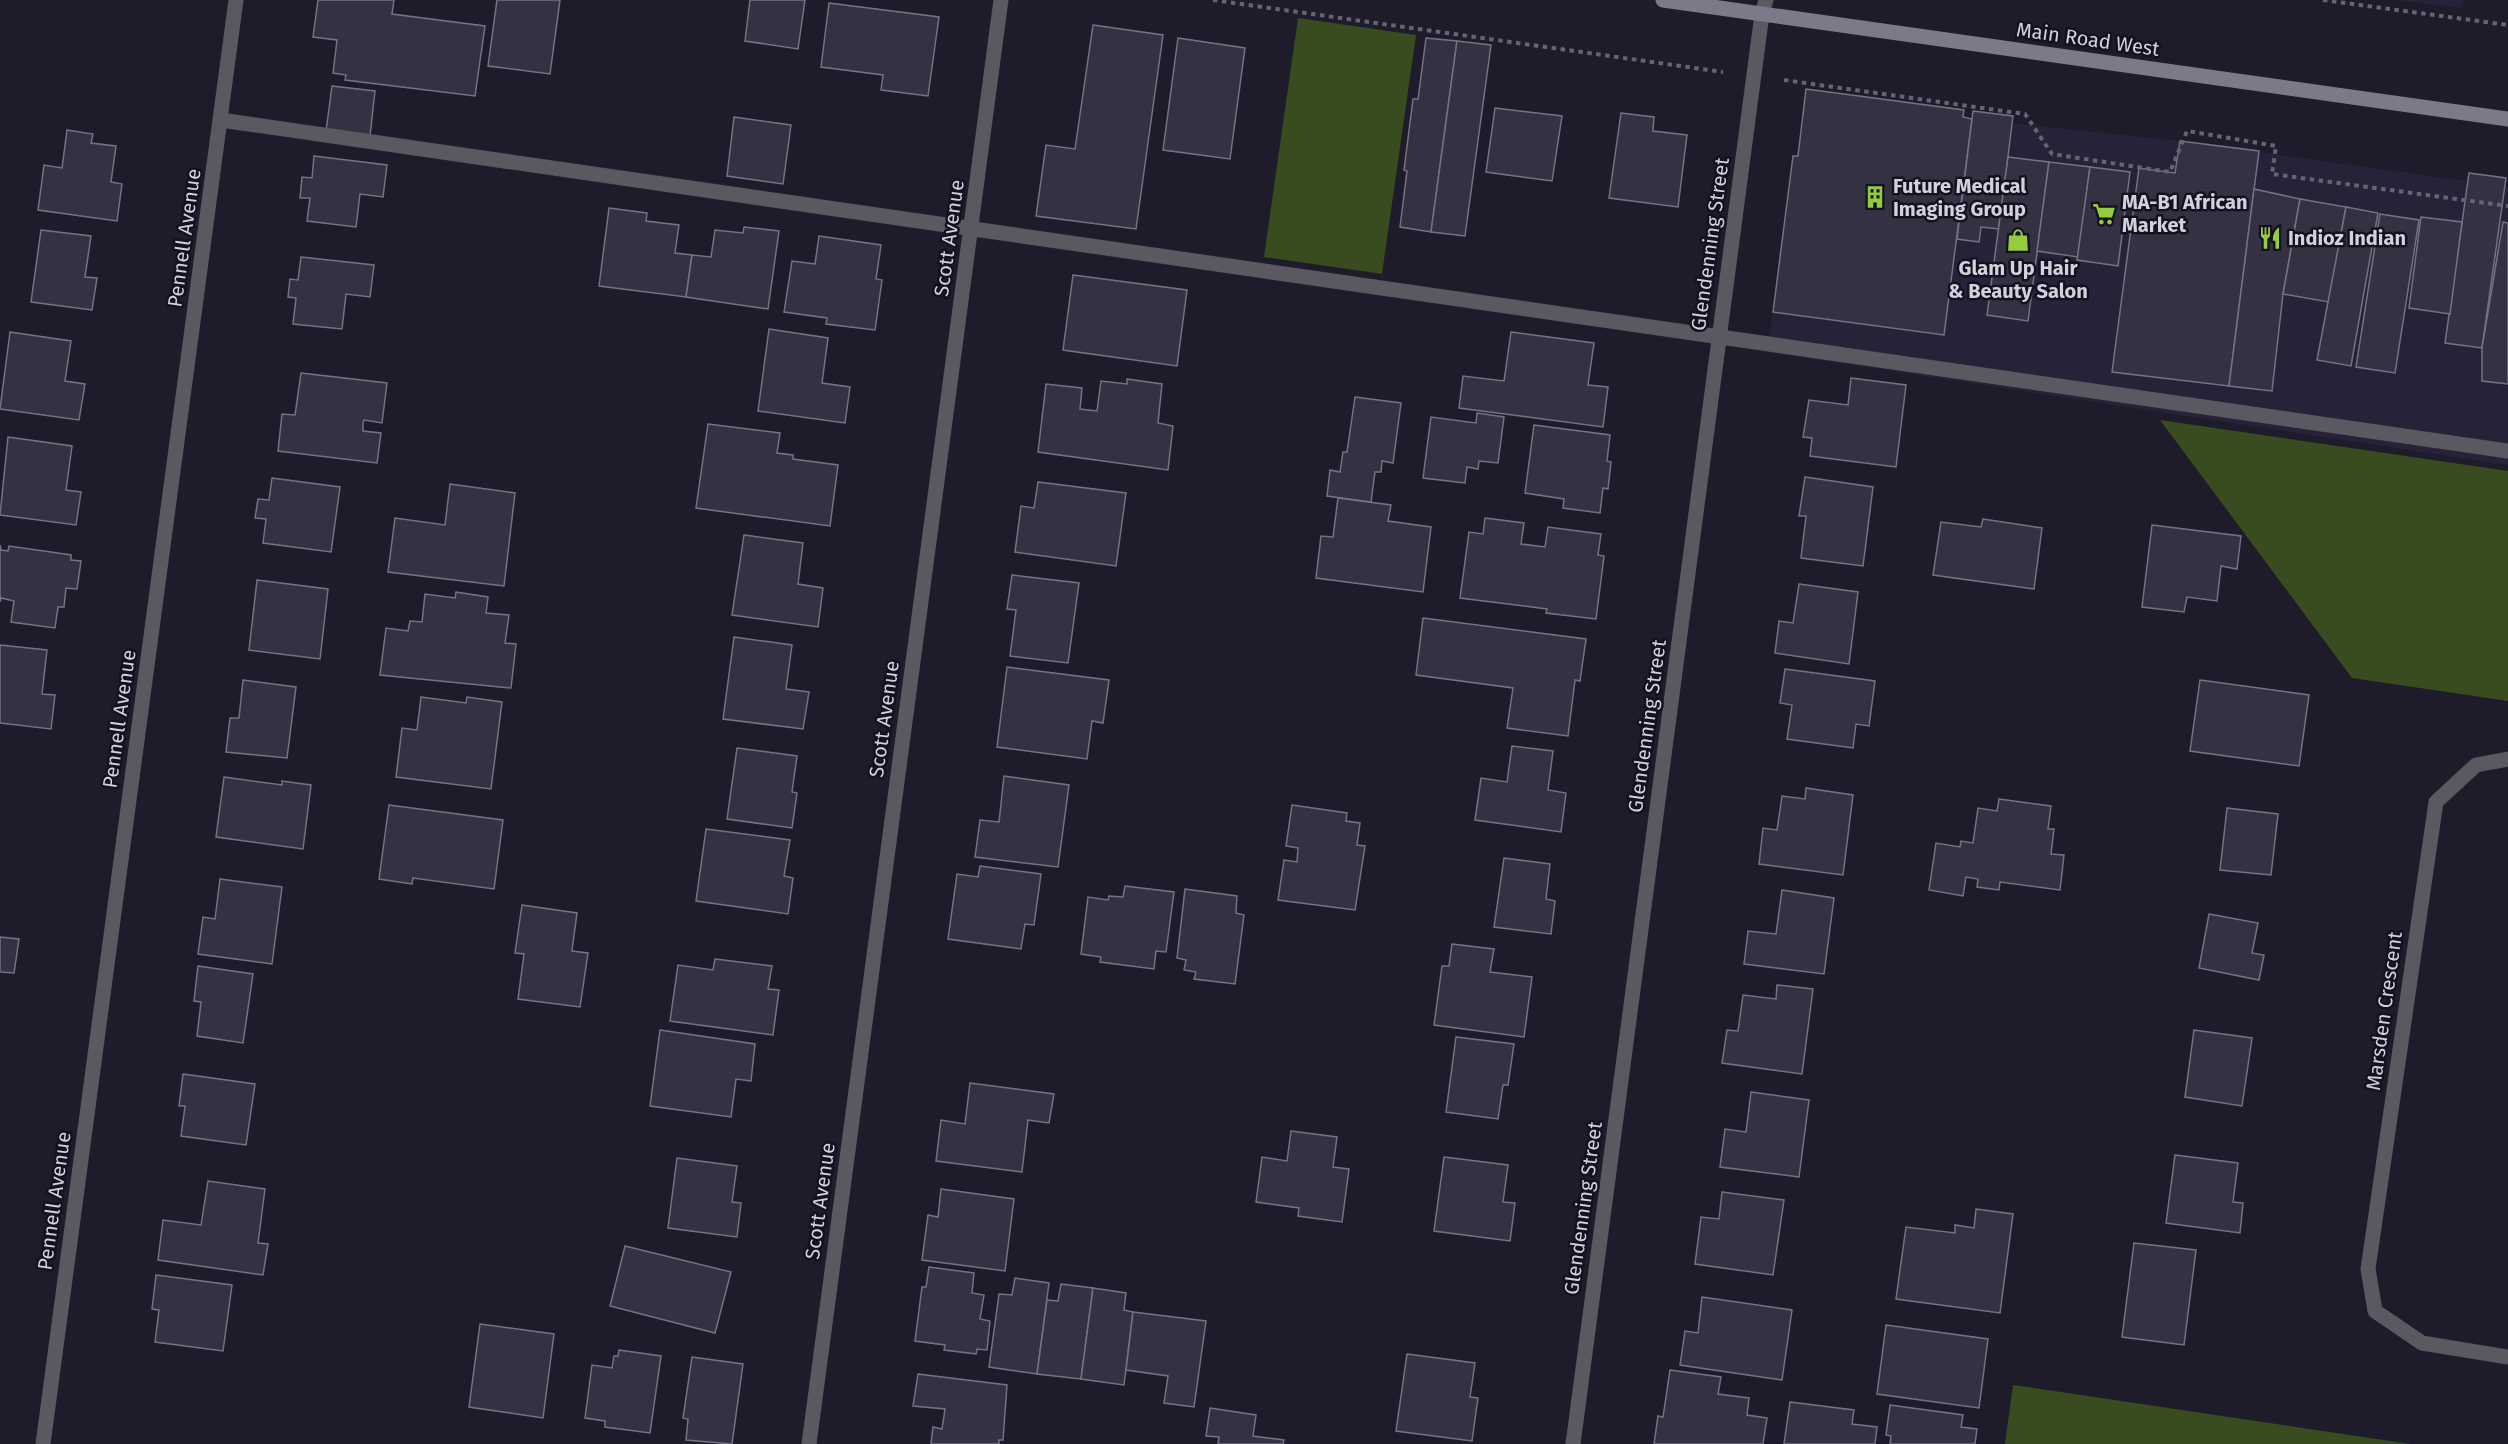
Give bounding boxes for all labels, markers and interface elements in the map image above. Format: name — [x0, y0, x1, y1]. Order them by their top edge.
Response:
street label: Main Road West — [2015, 17, 2162, 61]
street label: Glendenning Street — [1686, 155, 1734, 332]
street label: Pennell Avenue — [162, 167, 206, 309]
place label: Future Medical Imaging Group — [1893, 174, 2026, 221]
street label: Scott Avenue — [929, 178, 969, 298]
building icon: Future Medical Imaging Group — [1862, 184, 1888, 210]
place label: MA-B1 African Market — [2122, 190, 2247, 237]
supermarket icon: MA-B1 African Market — [2091, 201, 2117, 227]
restaurant icon: Indioz Indian — [2257, 225, 2283, 251]
place label: Indioz Indian — [2288, 226, 2406, 250]
shop icon: Glam Up Hair & Beauty Salon — [2005, 227, 2031, 253]
place label: Glam Up Hair & Beauty Salon — [1948, 256, 2088, 303]
street label: Glendenning Street — [1623, 637, 1671, 814]
street label: Pennell Avenue — [97, 648, 141, 790]
street label: Scott Avenue — [864, 659, 904, 779]
street label: Marsden Crescent — [2361, 929, 2407, 1092]
street label: Glendenning Street — [1559, 1119, 1607, 1296]
street label: Pennell Avenue — [32, 1130, 76, 1272]
street label: Scott Avenue — [800, 1141, 840, 1261]

